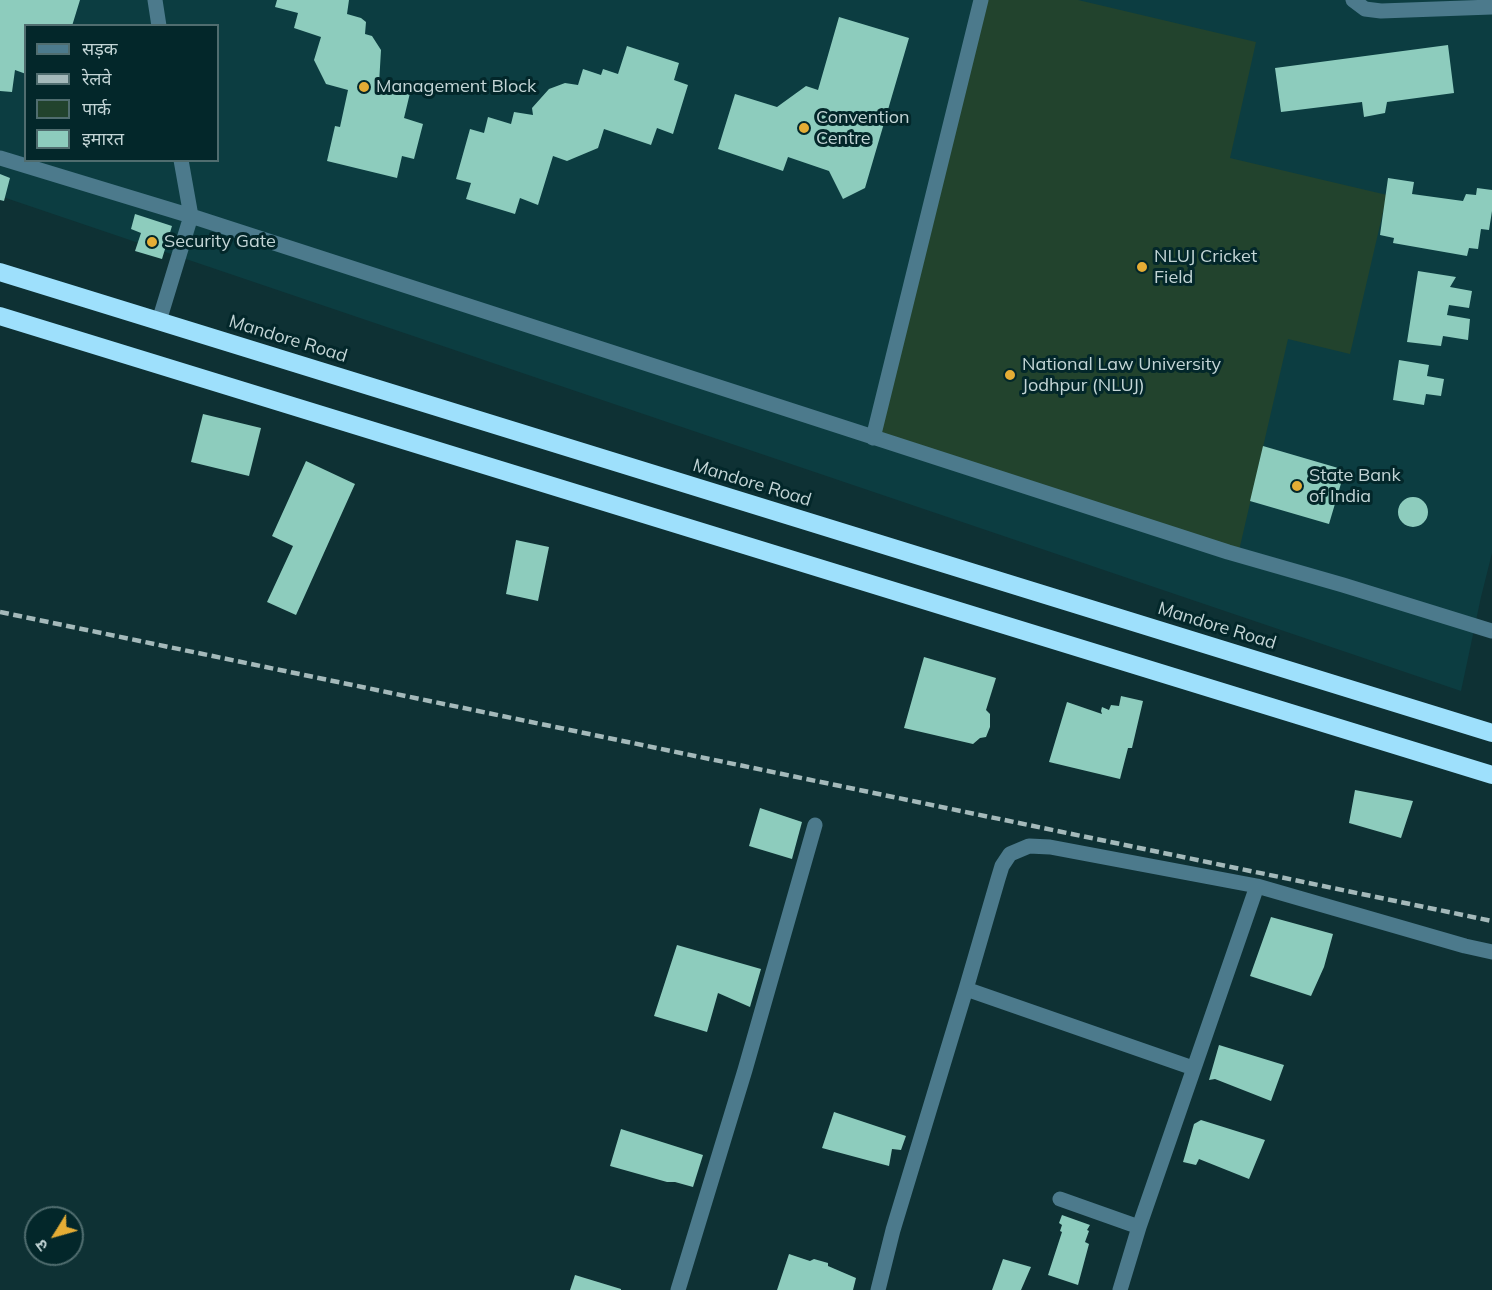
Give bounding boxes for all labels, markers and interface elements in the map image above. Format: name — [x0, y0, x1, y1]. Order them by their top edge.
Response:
legend — [24, 24, 219, 162]
text: सड़क — [82, 37, 118, 60]
text: रेलवे — [82, 67, 112, 90]
place label: Management Block — [376, 76, 536, 98]
marker: Management Block — [357, 80, 371, 94]
text: पार्क — [82, 97, 111, 120]
place label: Convention Centre — [816, 107, 910, 150]
marker: Convention Centre — [797, 121, 811, 135]
text: इमारत — [82, 127, 124, 150]
place label: Security Gate — [164, 231, 276, 253]
marker: Security Gate — [145, 235, 159, 249]
place label: NLUJ Cricket Field — [1154, 246, 1257, 288]
marker: NLUJ Cricket Field — [1135, 260, 1149, 274]
street label: Mandore Road — [226, 311, 350, 367]
place label: National Law University Jodhpur (NLUJ) — [1022, 354, 1221, 397]
marker: National Law University Jodhpur (NLUJ) — [1003, 368, 1017, 382]
street label: Mandore Road — [690, 455, 814, 511]
place label: State Bank of India — [1309, 465, 1401, 508]
marker: State Bank of India — [1290, 479, 1304, 493]
street label: Mandore Road — [1155, 598, 1279, 654]
north arrow — [24, 1206, 84, 1266]
text: उ — [30, 1236, 52, 1255]

